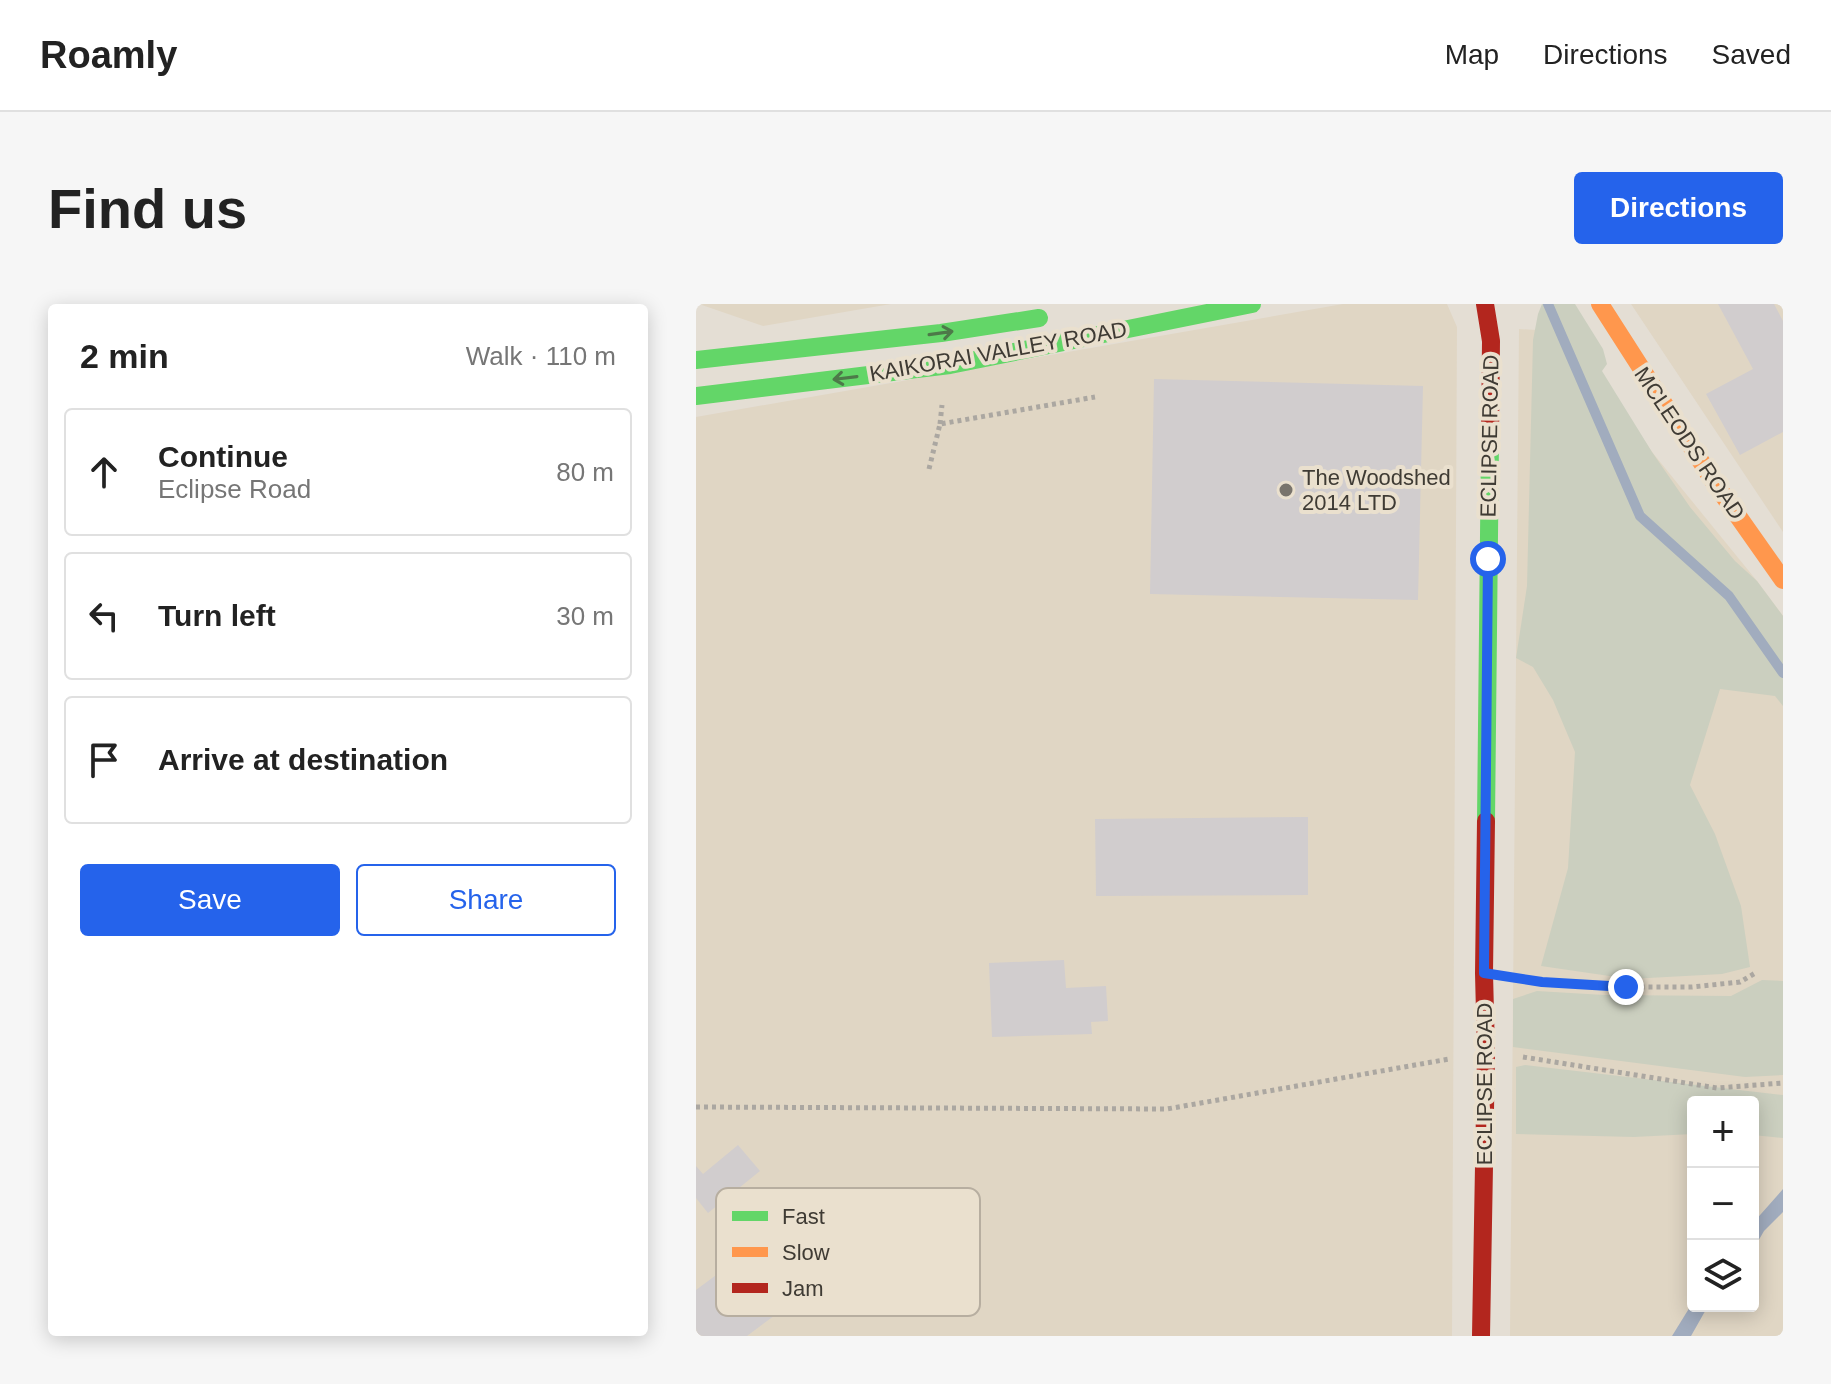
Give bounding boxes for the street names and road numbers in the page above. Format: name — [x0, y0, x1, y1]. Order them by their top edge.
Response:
street label: KAIKORAI VALLEY ROAD — [867, 317, 1129, 386]
street label: ECLIPSE ROAD — [1476, 354, 1503, 518]
street label: MCLEODS ROAD — [1629, 362, 1750, 524]
street label: ECLIPSE ROAD — [1472, 1003, 1497, 1165]

